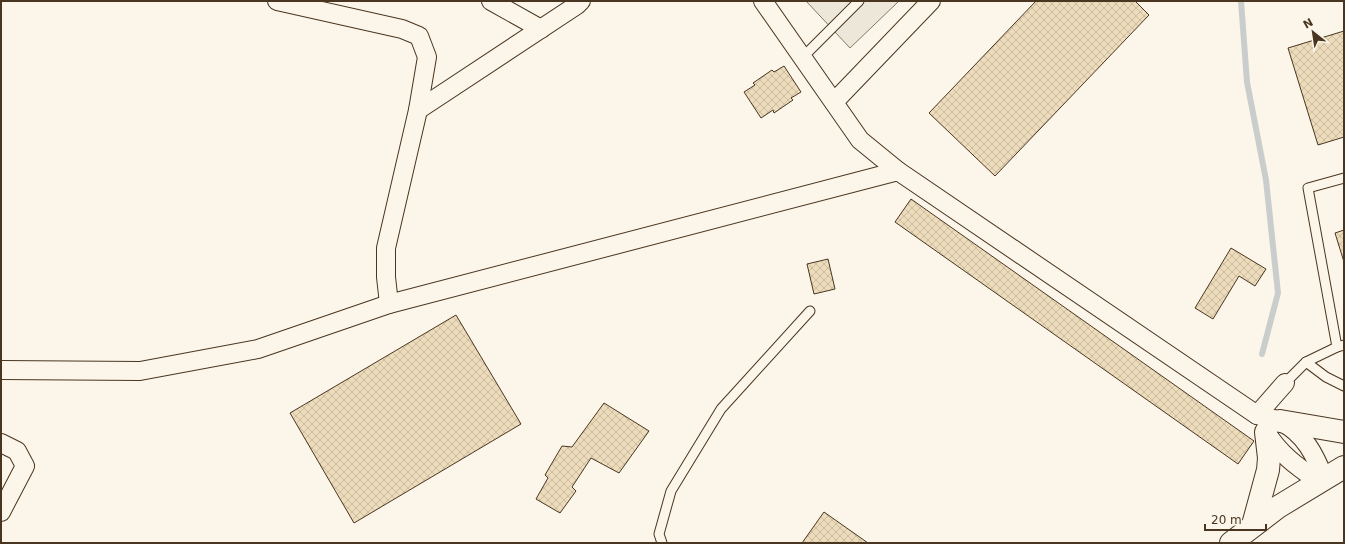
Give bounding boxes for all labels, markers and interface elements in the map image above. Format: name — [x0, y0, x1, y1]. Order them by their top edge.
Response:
north arrow — [1293, 12, 1333, 52]
text: N — [1301, 16, 1315, 32]
scale bar — [1205, 506, 1266, 532]
text: 20 m — [1211, 513, 1242, 527]

